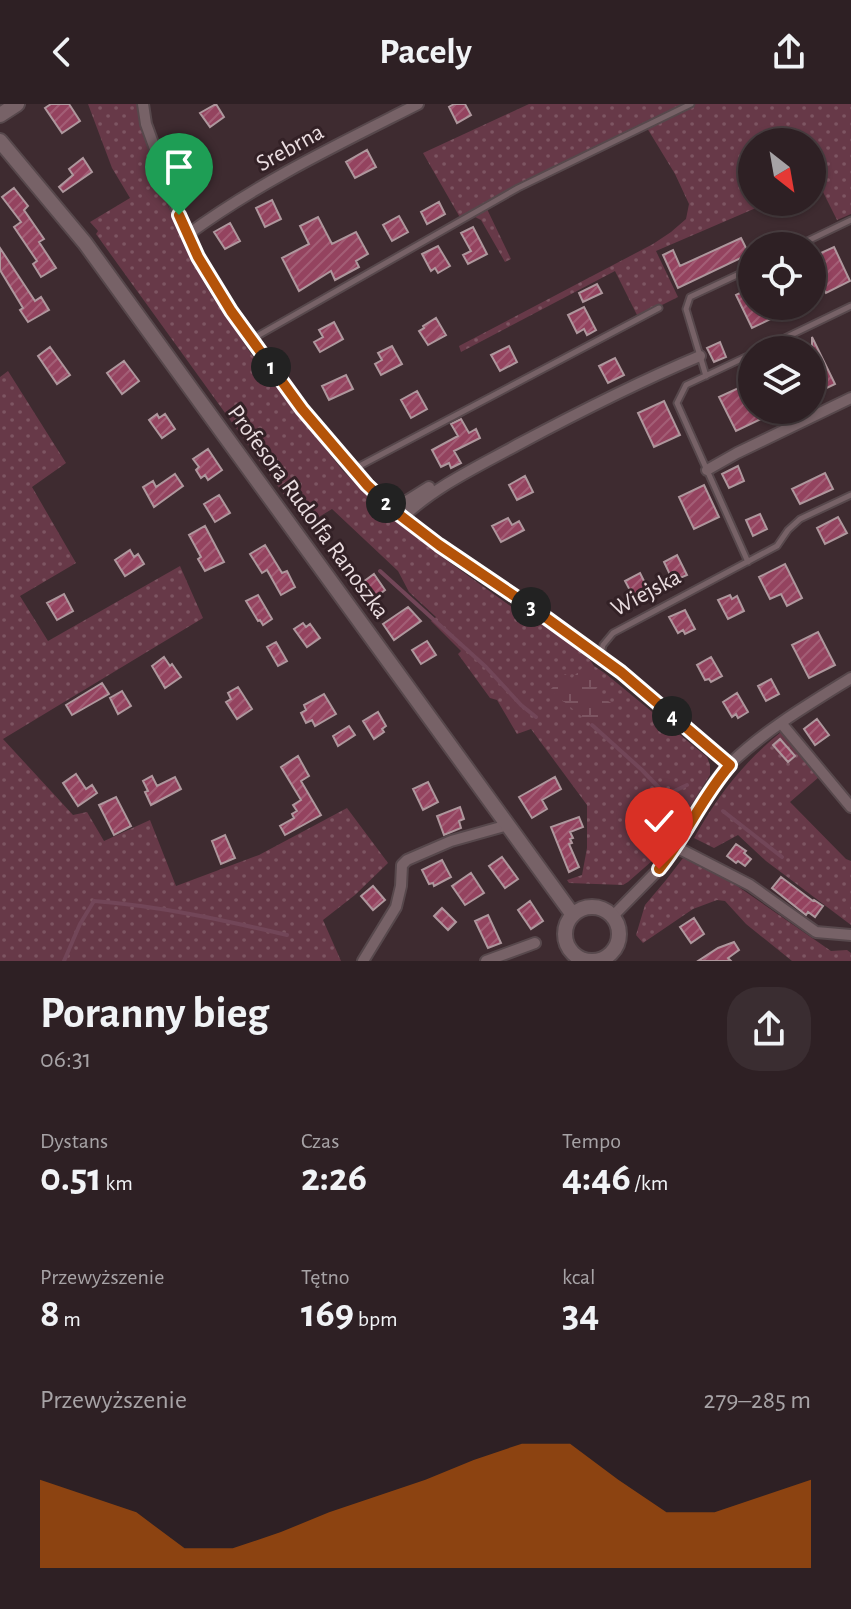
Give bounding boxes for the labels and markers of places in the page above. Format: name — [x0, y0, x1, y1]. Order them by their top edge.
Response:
pin — [145, 133, 213, 215]
pin: 1 — [251, 347, 291, 387]
pin: 2 — [366, 483, 406, 523]
pin: 3 — [511, 587, 551, 627]
pin: 4 — [652, 696, 692, 736]
pin — [625, 787, 693, 869]

